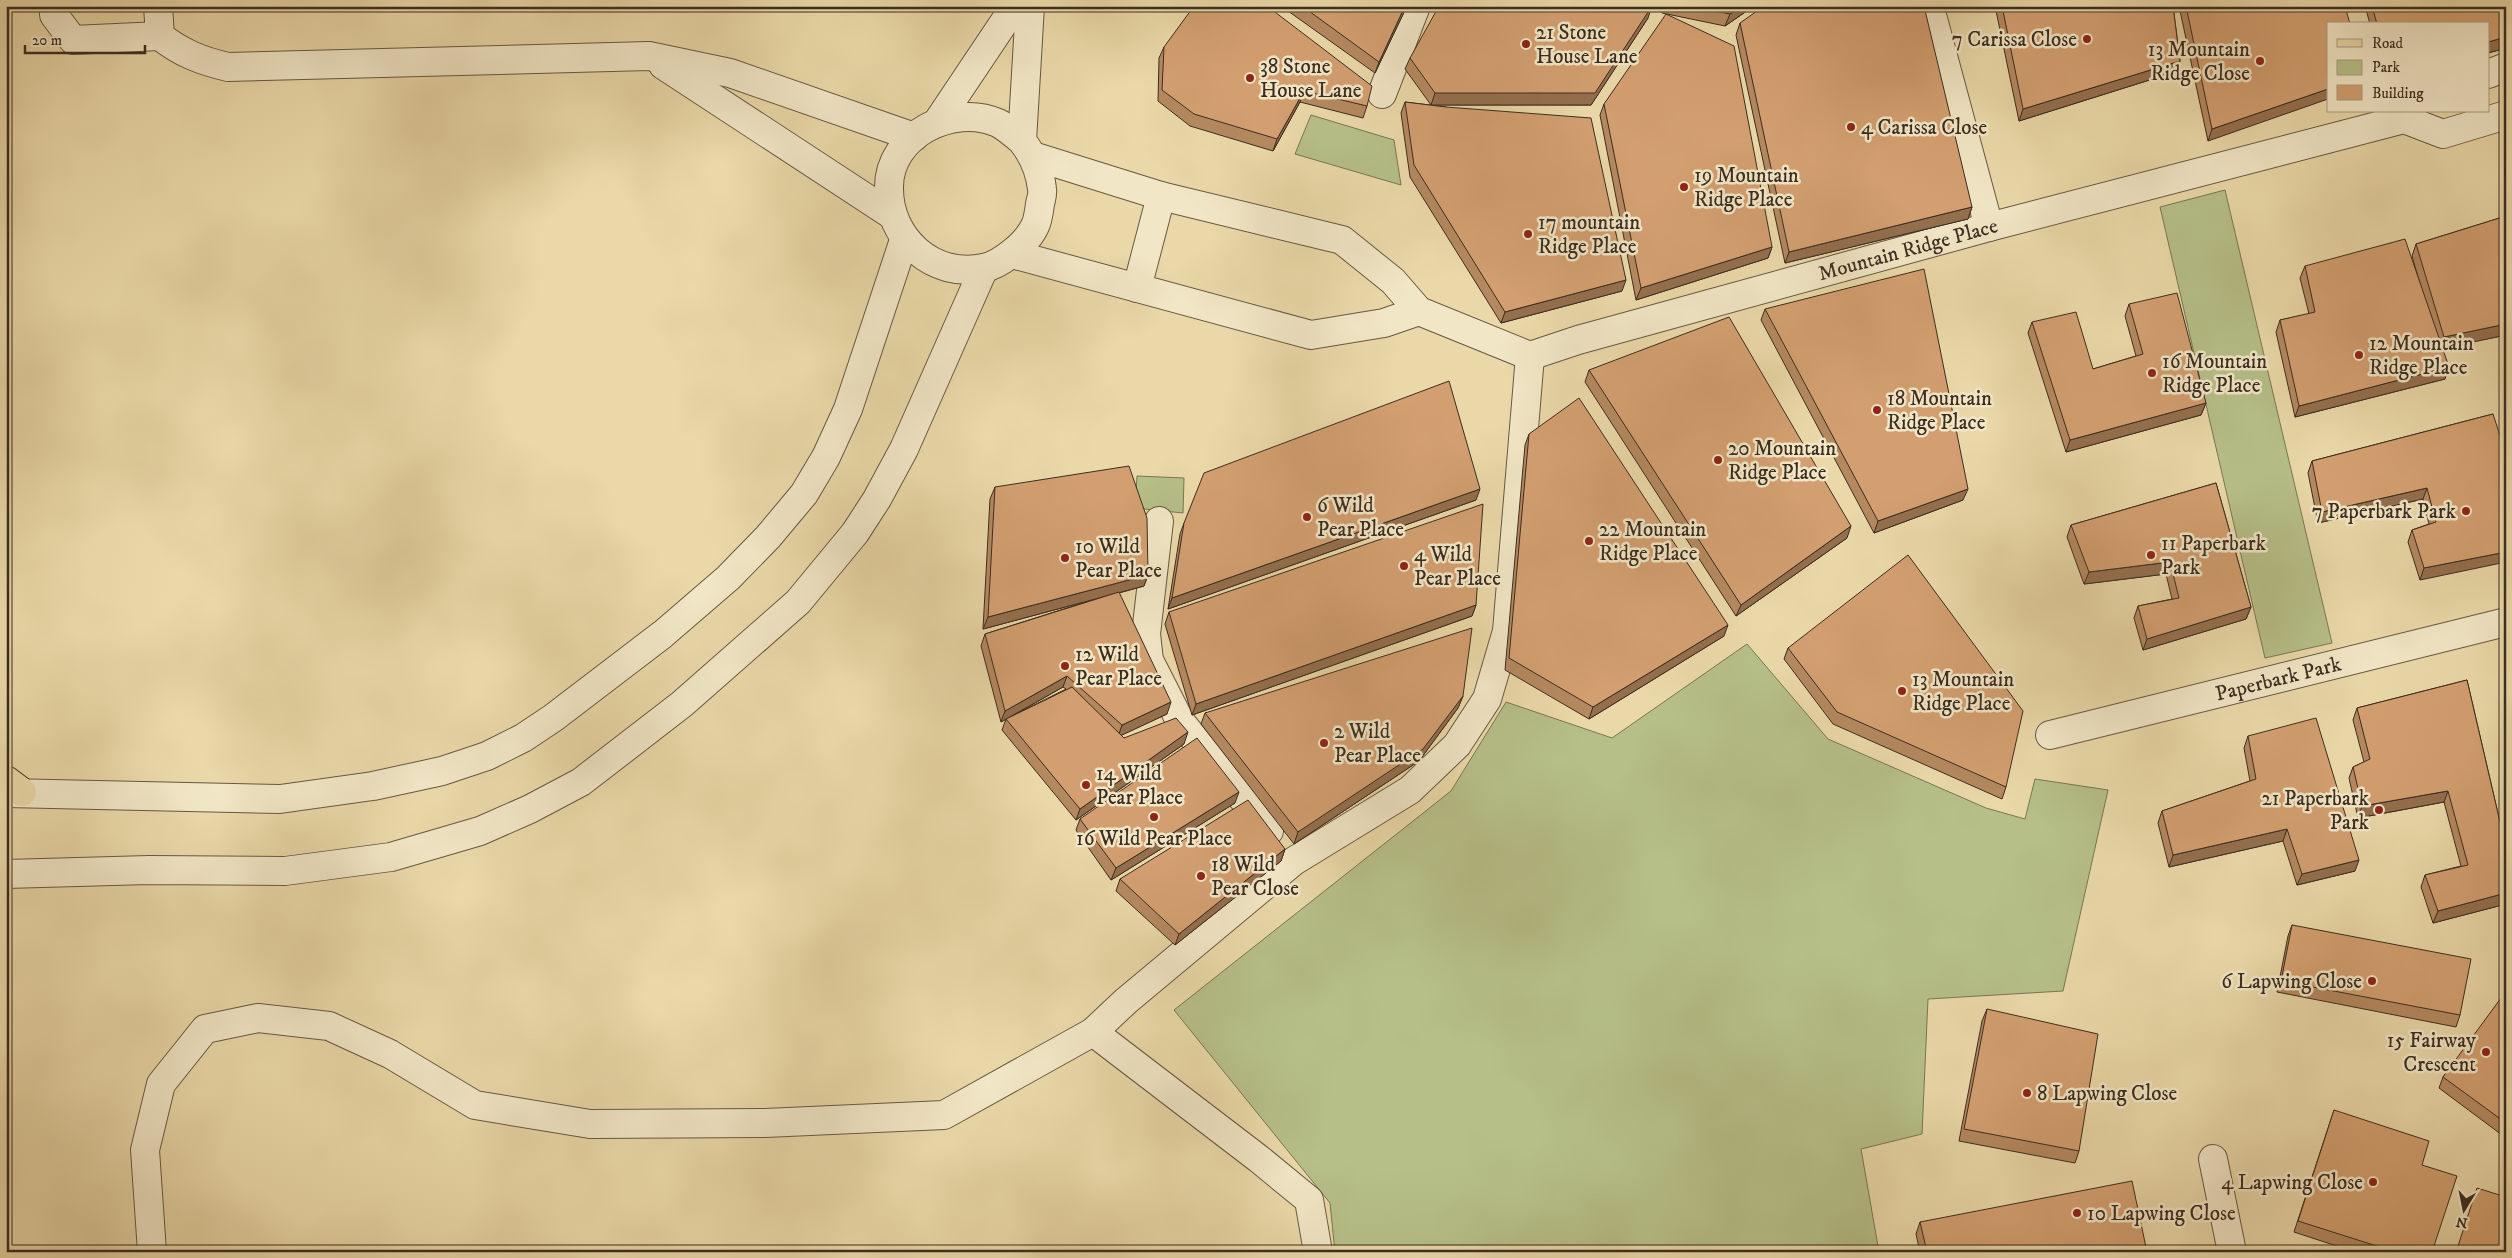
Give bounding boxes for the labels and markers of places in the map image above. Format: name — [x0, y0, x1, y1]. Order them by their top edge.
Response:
place label: 21 Stone House Lane — [1536, 20, 1638, 70]
place label: 7 Carissa Close — [1952, 27, 2077, 53]
marker: 7 Carissa Close — [2081, 33, 2093, 45]
place label: 13 Mountain Ridge Close — [2148, 37, 2250, 87]
marker: 21 Stone House Lane — [1520, 38, 1532, 50]
place label: 38 Stone House Lane — [1260, 54, 1362, 104]
marker: 13 Mountain Ridge Close — [2254, 55, 2266, 67]
marker: 38 Stone House Lane — [1244, 72, 1256, 84]
place label: 4 Carissa Close — [1861, 115, 1988, 141]
marker: 4 Carissa Close — [1845, 121, 1857, 133]
place label: 19 Mountain Ridge Place — [1694, 163, 1799, 213]
marker: 19 Mountain Ridge Place — [1678, 181, 1690, 193]
place label: 17 mountain Ridge Place — [1538, 210, 1640, 260]
marker: 17 mountain Ridge Place — [1522, 228, 1534, 240]
place label: 12 Mountain Ridge Place — [2369, 331, 2474, 381]
place label: 16 Mountain Ridge Place — [2162, 349, 2267, 399]
marker: 12 Mountain Ridge Place — [2353, 349, 2365, 361]
marker: 16 Mountain Ridge Place — [2146, 367, 2158, 379]
place label: 18 Mountain Ridge Place — [1887, 386, 1992, 436]
marker: 18 Mountain Ridge Place — [1871, 404, 1883, 416]
place label: 20 Mountain Ridge Place — [1728, 436, 1836, 486]
marker: 20 Mountain Ridge Place — [1712, 454, 1724, 466]
place label: 6 Wild Pear Place — [1317, 493, 1404, 543]
place label: 7 Paperbark Park — [2312, 499, 2457, 525]
marker: 7 Paperbark Park — [2460, 505, 2472, 517]
marker: 6 Wild Pear Place — [1301, 511, 1313, 523]
place label: 22 Mountain Ridge Place — [1599, 517, 1706, 567]
place label: 11 Paperbark Park — [2161, 531, 2267, 581]
place label: 10 Wild Pear Place — [1075, 534, 1162, 584]
marker: 22 Mountain Ridge Place — [1583, 535, 1595, 547]
place label: 4 Wild Pear Place — [1414, 542, 1501, 592]
marker: 11 Paperbark Park — [2145, 549, 2157, 561]
marker: 10 Wild Pear Place — [1059, 552, 1071, 564]
marker: 4 Wild Pear Place — [1398, 560, 1410, 572]
place label: 12 Wild Pear Place — [1075, 642, 1162, 692]
marker: 12 Wild Pear Place — [1059, 660, 1071, 672]
place label: 13 Mountain Ridge Place — [1912, 667, 2014, 717]
marker: 13 Mountain Ridge Place — [1896, 685, 1908, 697]
place label: 2 Wild Pear Place — [1334, 719, 1421, 769]
marker: 2 Wild Pear Place — [1318, 737, 1330, 749]
place label: 14 Wild Pear Place — [1096, 761, 1183, 811]
marker: 14 Wild Pear Place — [1080, 779, 1092, 791]
place label: 21 Paperbark Park — [2261, 786, 2370, 836]
marker: 21 Paperbark Park — [2373, 804, 2385, 816]
marker: 16 Wild Pear Place — [1148, 811, 1160, 823]
place label: 16 Wild Pear Place — [1076, 826, 1232, 852]
place label: 18 Wild Pear Close — [1211, 852, 1299, 902]
marker: 18 Wild Pear Close — [1195, 870, 1207, 882]
place label: 6 Lapwing Close — [2221, 969, 2362, 995]
marker: 6 Lapwing Close — [2366, 975, 2378, 987]
place label: 15 Fairway Crescent — [2387, 1028, 2477, 1078]
marker: 15 Fairway Crescent — [2480, 1046, 2492, 1058]
place label: 8 Lapwing Close — [2037, 1081, 2178, 1107]
marker: 8 Lapwing Close — [2021, 1087, 2033, 1099]
place label: 4 Lapwing Close — [2221, 1170, 2363, 1196]
marker: 4 Lapwing Close — [2367, 1176, 2379, 1188]
place label: 10 Lapwing Close — [2087, 1201, 2236, 1227]
marker: 10 Lapwing Close — [2071, 1207, 2083, 1219]

